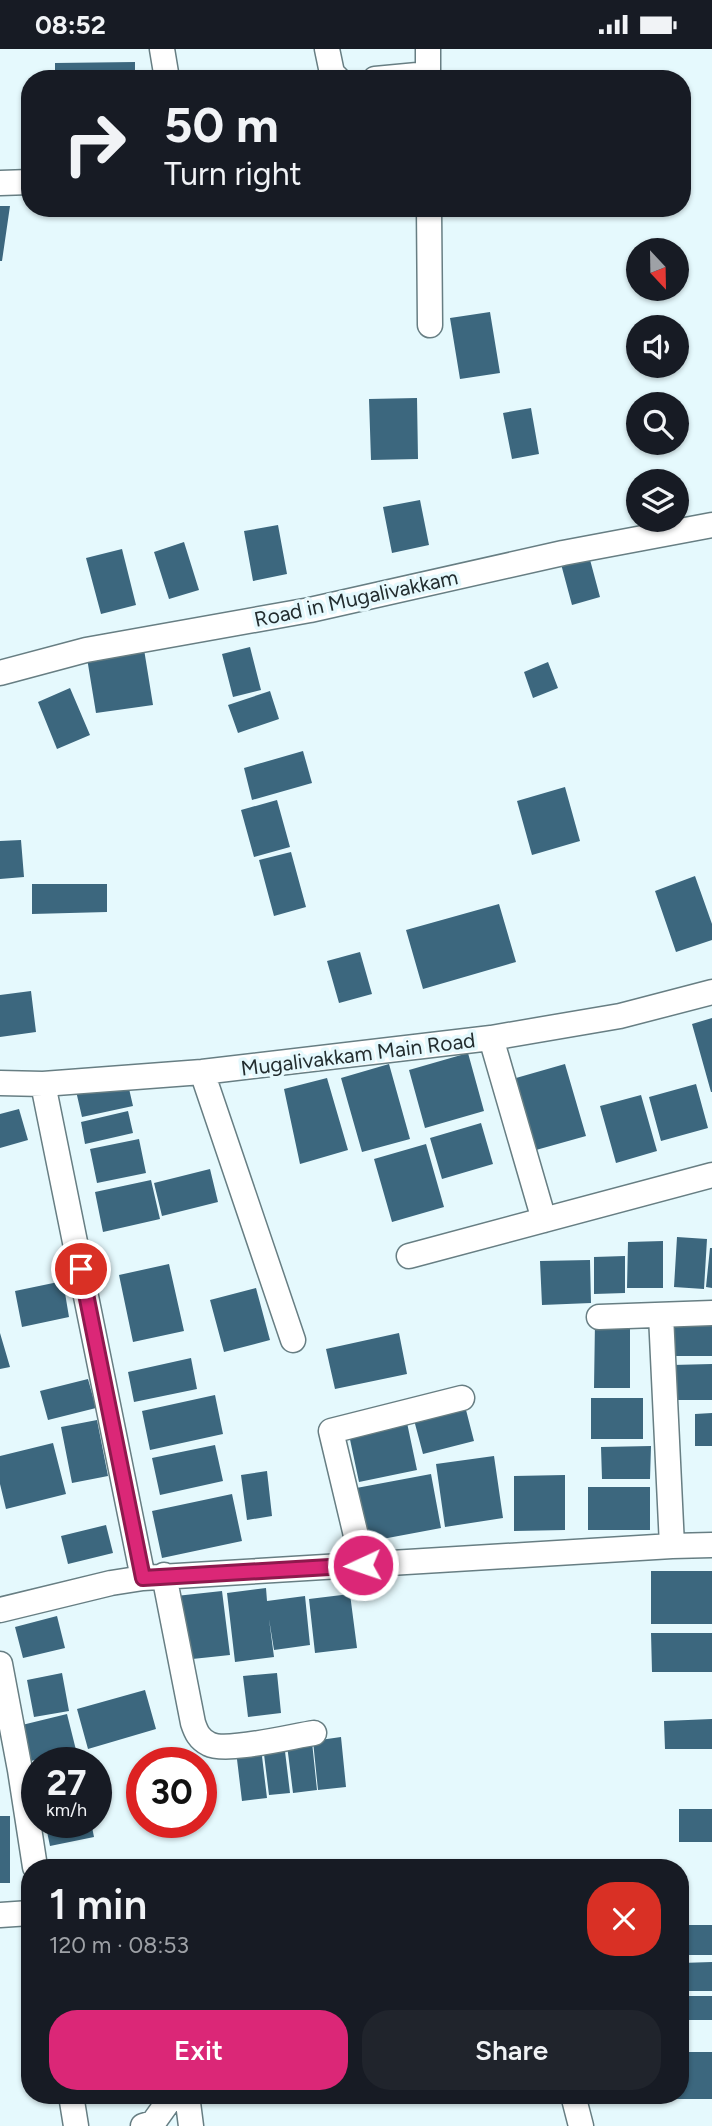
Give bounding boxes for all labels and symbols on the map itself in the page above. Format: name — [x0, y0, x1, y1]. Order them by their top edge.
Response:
north arrow — [626, 238, 690, 301]
street label: Road in Mugalivakkam — [252, 564, 460, 632]
street label: Mugalivakkam Main Road — [239, 1027, 477, 1081]
pin — [51, 1239, 111, 1299]
position arrow — [326, 1528, 400, 1602]
speed limit sign: 30 — [126, 1747, 217, 1838]

